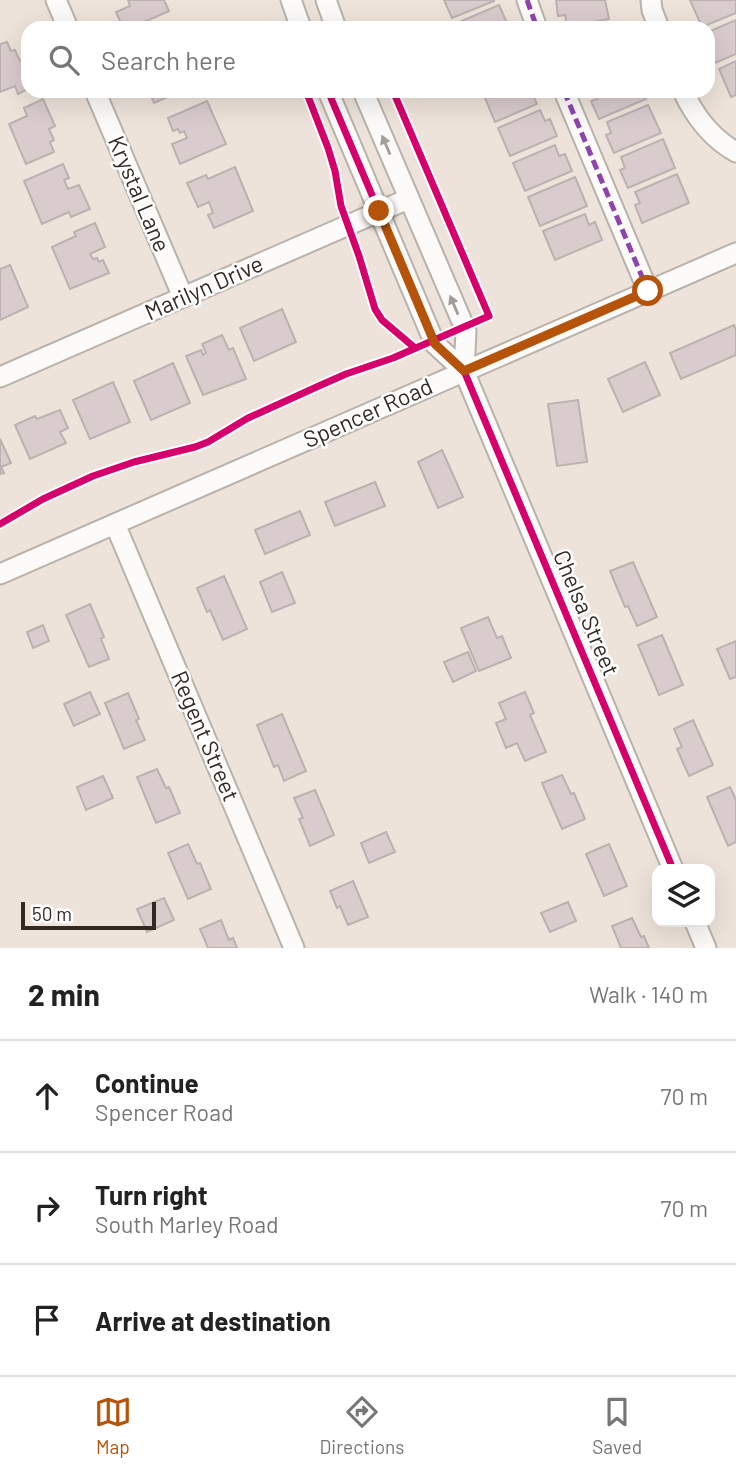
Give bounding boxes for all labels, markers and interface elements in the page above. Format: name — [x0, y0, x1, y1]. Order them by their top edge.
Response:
search box — [21, 21, 715, 98]
icon: search — [45, 41, 83, 79]
text: Search here — [101, 44, 236, 75]
street label: Krystal Lane — [103, 131, 177, 256]
one-way arrow — [380, 134, 391, 155]
route end — [363, 195, 394, 226]
street label: Marilyn Drive — [140, 249, 267, 326]
route start — [632, 275, 663, 306]
one-way arrow — [448, 295, 460, 315]
street label: Spencer Road — [299, 371, 437, 453]
street label: Chelsa Street — [548, 545, 626, 680]
street label: Regent Street — [166, 666, 246, 805]
map controls — [652, 864, 715, 927]
button: layers — [652, 864, 715, 927]
scale bar — [21, 899, 156, 931]
text: 50 m — [32, 902, 72, 925]
text: 2 min — [28, 976, 100, 1012]
text: Walk · 140 m — [589, 980, 708, 1008]
text: Continue — [95, 1067, 199, 1098]
icon: ahead — [28, 1077, 66, 1115]
text: 70 m — [661, 1082, 708, 1110]
text: Spencer Road — [95, 1098, 233, 1126]
text: Turn right — [95, 1179, 208, 1210]
icon: right — [28, 1189, 66, 1227]
text: 70 m — [661, 1194, 708, 1222]
text: South Marley Road — [95, 1210, 279, 1238]
icon: arrive — [28, 1301, 66, 1339]
text: Arrive at destination — [95, 1305, 331, 1336]
tab: Map — [94, 1393, 132, 1458]
tab: Directions — [320, 1393, 405, 1458]
tab: Saved — [592, 1393, 642, 1458]

